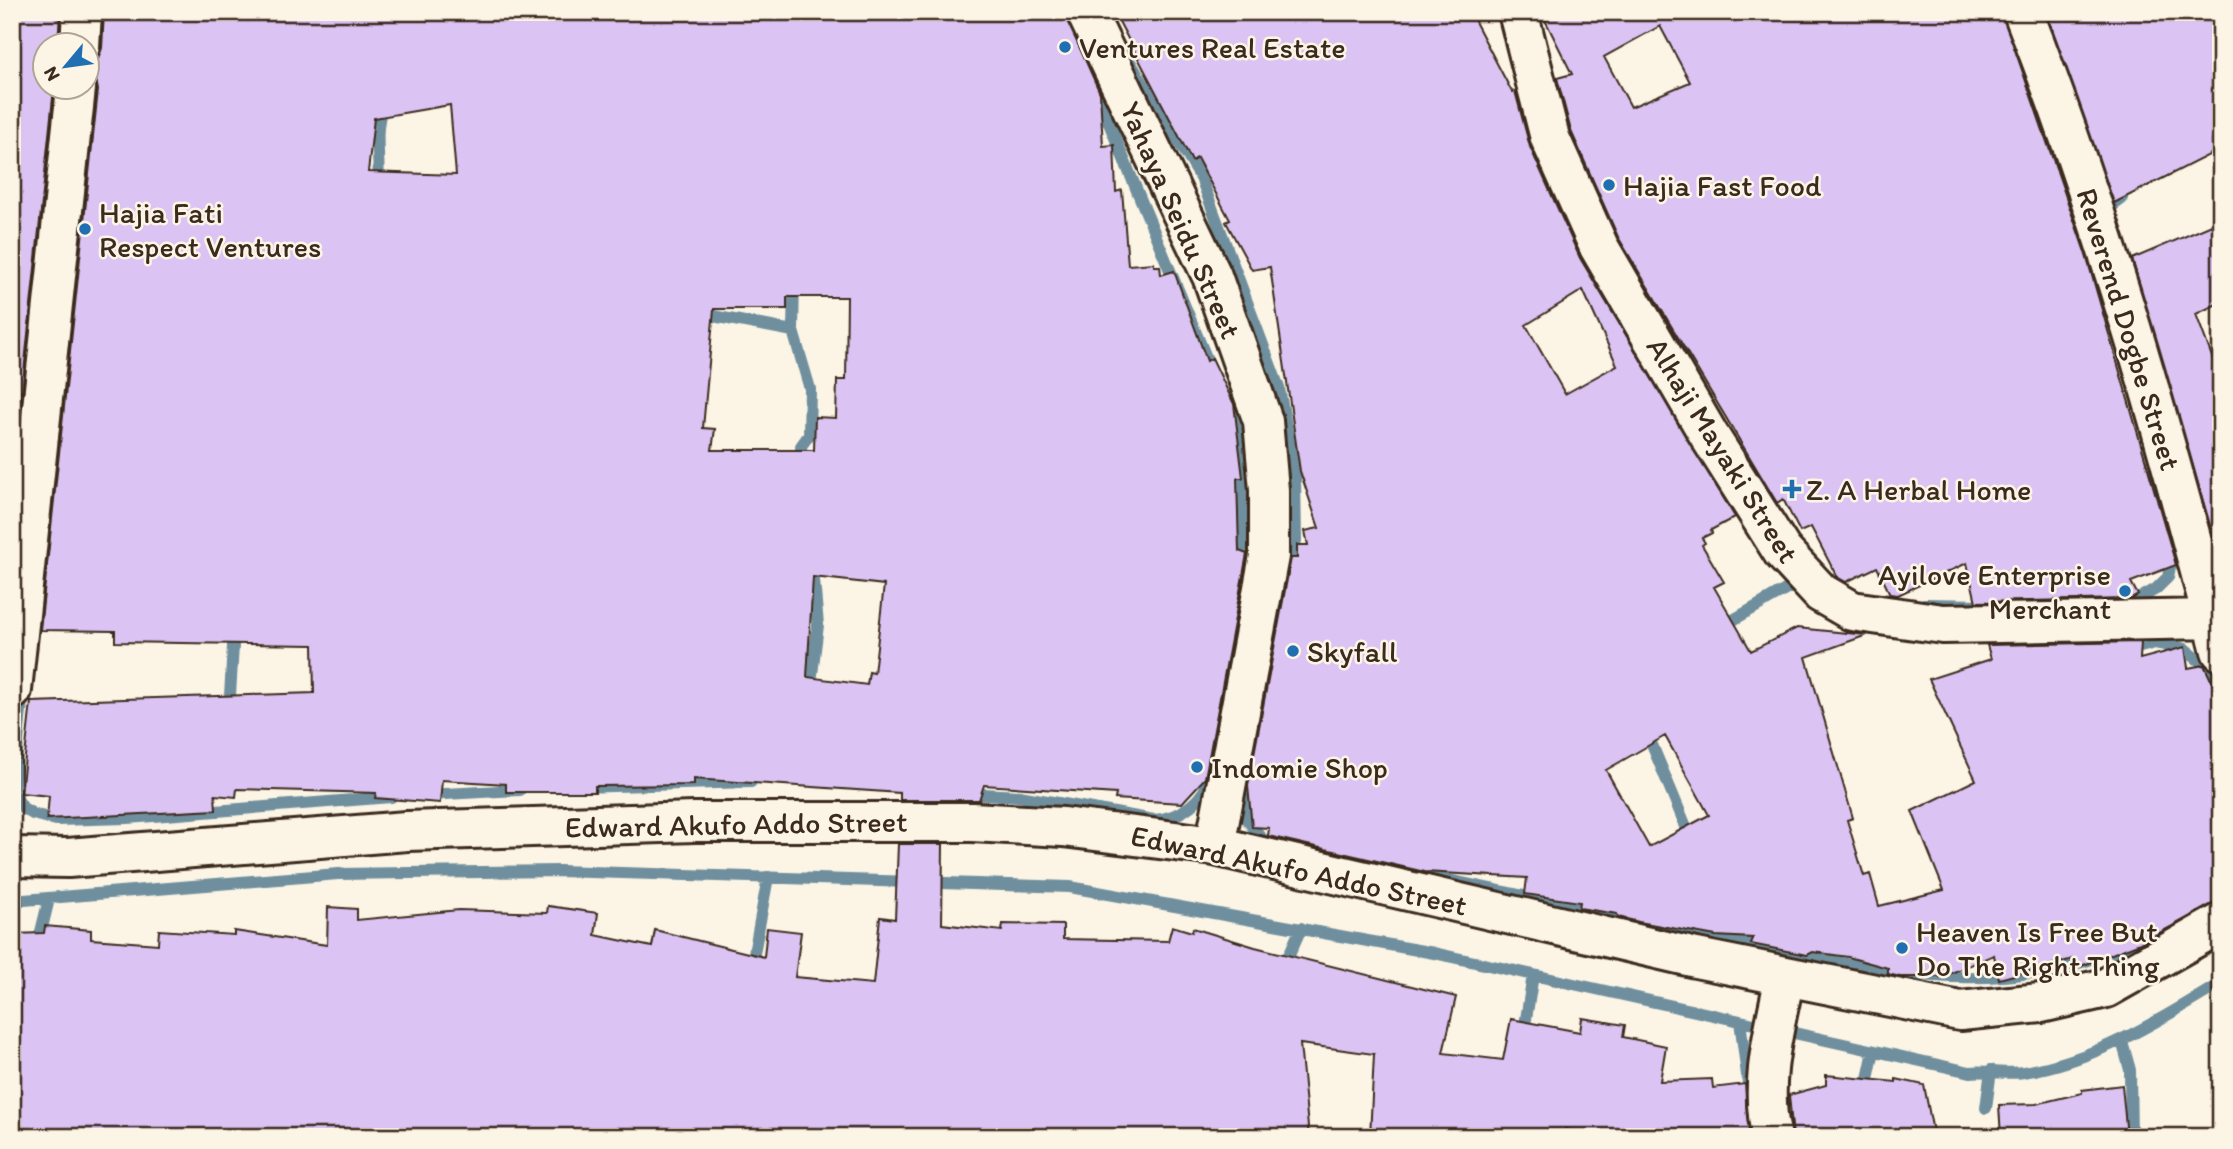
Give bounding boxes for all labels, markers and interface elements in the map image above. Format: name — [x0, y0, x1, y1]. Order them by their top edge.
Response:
place label: Ventures Real Estate — [1079, 29, 1345, 66]
north arrow — [32, 32, 102, 102]
marker: Ventures Real Estate — [1057, 39, 1073, 55]
text: N — [38, 63, 65, 85]
street label: Yahaya Seidu Street — [1112, 96, 1250, 344]
place label: Hajia Fast Food — [1623, 167, 1822, 204]
marker: Hajia Fast Food — [1601, 177, 1617, 193]
street label: Reverend Dogbe Street — [2068, 183, 2190, 475]
place label: Hajia Fati Respect Ventures — [99, 194, 321, 265]
marker: Hajia Fati Respect Ventures — [77, 221, 93, 237]
street label: Alhaji Mayaki Street — [1639, 330, 1807, 570]
place label: Z. A Herbal Home — [1806, 471, 2031, 508]
marker: Z. A Herbal Home — [1784, 481, 1800, 497]
place label: Ayilove Enterprise Merchant — [1878, 556, 2111, 627]
marker: Ayilove Enterprise Merchant — [2117, 583, 2133, 599]
place label: Skyfall — [1307, 633, 1398, 670]
marker: Skyfall — [1285, 643, 1301, 659]
place label: Indomie Shop — [1211, 749, 1388, 786]
marker: Indomie Shop — [1189, 759, 1205, 775]
street label: Edward Akufo Addo Street — [564, 803, 908, 845]
street label: Edward Akufo Addo Street — [1128, 816, 1470, 924]
place label: Heaven Is Free But Do The Right Thing — [1916, 913, 2160, 984]
marker: Heaven Is Free But Do The Right Thing — [1894, 940, 1910, 956]

